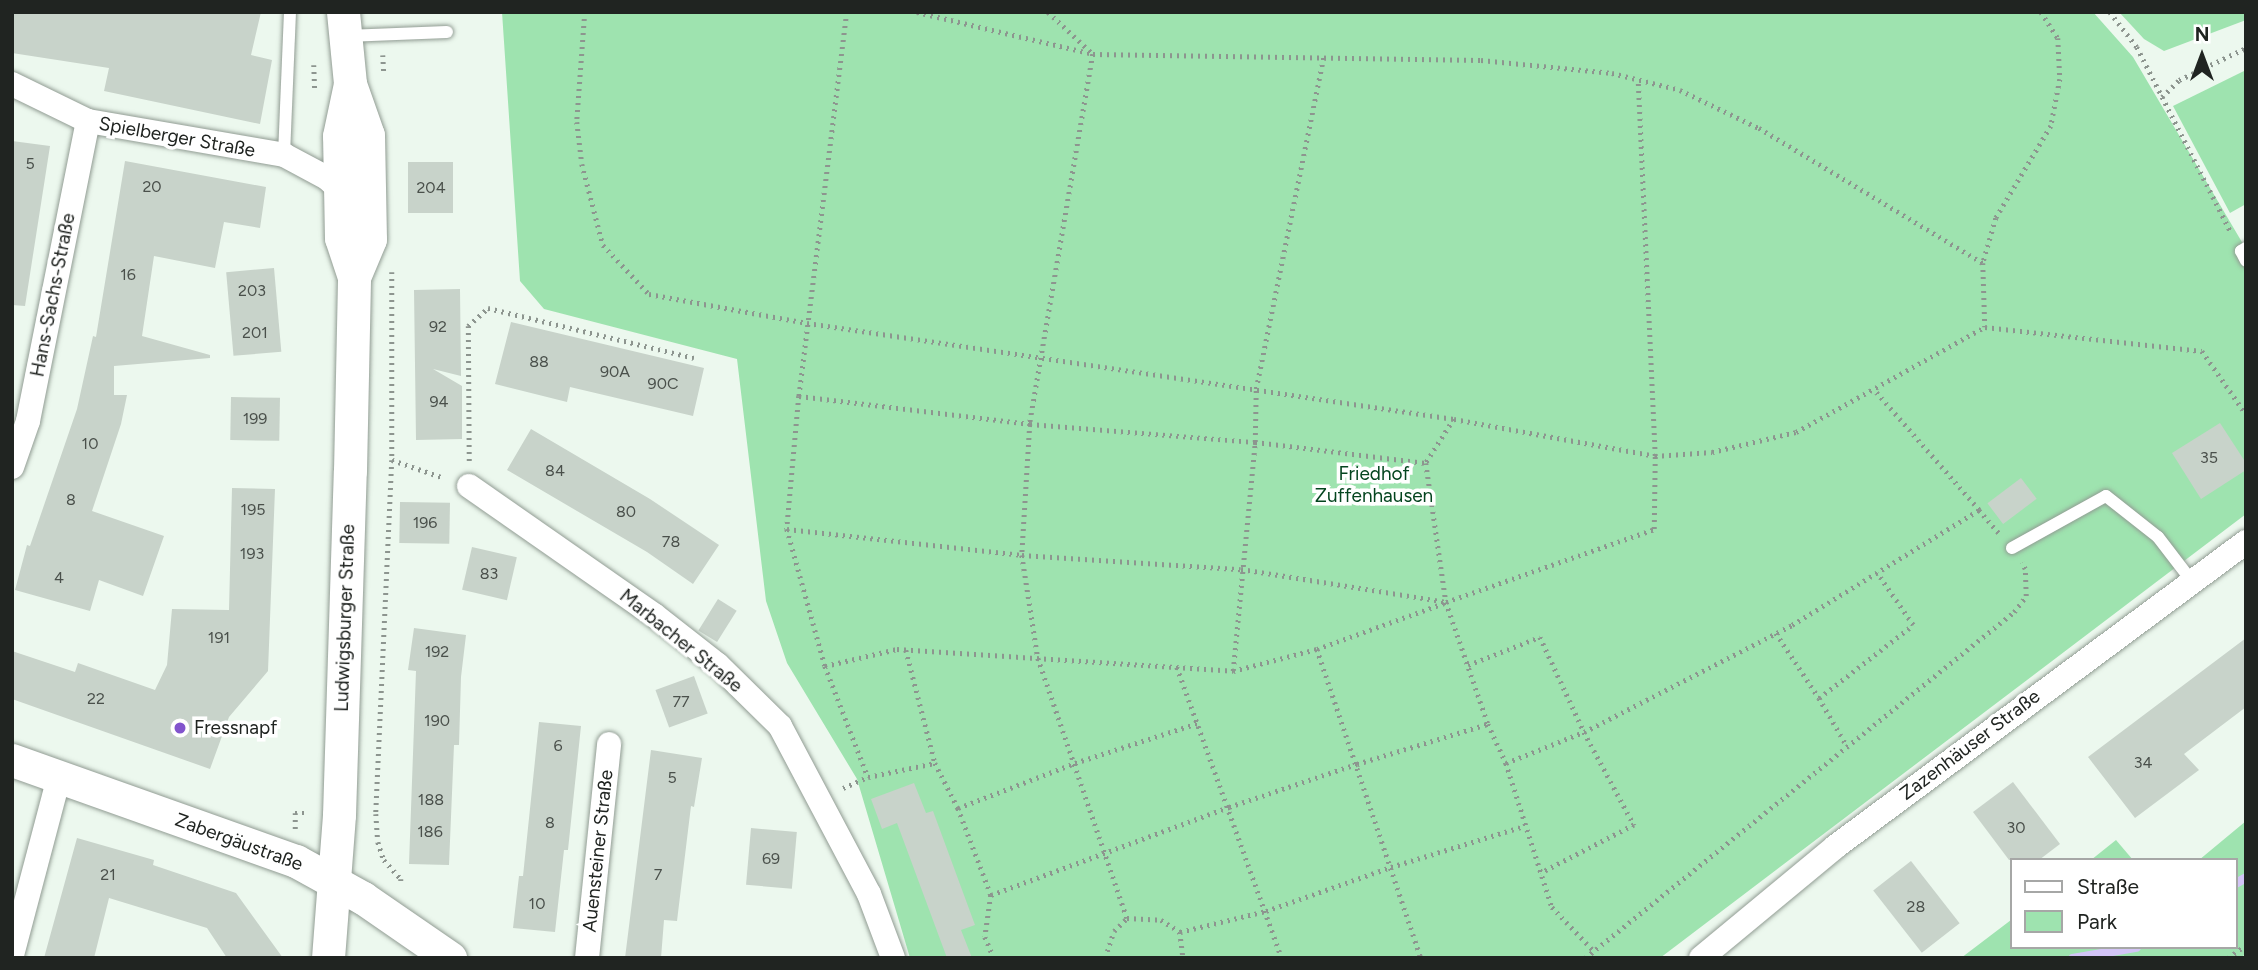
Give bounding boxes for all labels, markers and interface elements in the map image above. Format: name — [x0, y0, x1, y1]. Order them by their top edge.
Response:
north arrow — [2167, 21, 2237, 91]
text: N — [2195, 23, 2209, 46]
street label: Spielberger Straße — [97, 112, 257, 162]
house number: 5 — [25, 154, 35, 174]
house number: 20 — [142, 177, 162, 197]
house number: 204 — [416, 178, 446, 198]
street label: Hans-Sachs-Straße — [26, 211, 80, 379]
house number: 16 — [120, 265, 136, 285]
house number: 203 — [238, 281, 266, 301]
house number: 92 — [429, 317, 447, 337]
house number: 201 — [242, 323, 268, 343]
house number: 88 — [529, 352, 549, 372]
house number: 90A — [600, 362, 630, 382]
house number: 90C — [648, 374, 678, 394]
house number: 94 — [430, 392, 448, 412]
house number: 199 — [243, 409, 267, 429]
house number: 10 — [82, 434, 98, 454]
house number: 35 — [2200, 448, 2218, 468]
house number: 84 — [545, 461, 565, 481]
park label: Friedhof Zuffenhausen — [1315, 463, 1433, 507]
house number: 8 — [66, 490, 76, 510]
house number: 195 — [241, 500, 265, 520]
house number: 80 — [616, 502, 636, 522]
house number: 196 — [413, 513, 437, 533]
street label: Ludwigsburger Straße — [330, 524, 360, 712]
house number: 78 — [662, 532, 680, 552]
house number: 193 — [240, 544, 264, 564]
house number: 83 — [480, 564, 498, 584]
house number: 4 — [54, 568, 64, 588]
street label: Marbacher Straße — [615, 584, 747, 698]
house number: 191 — [208, 628, 230, 648]
house number: 192 — [425, 642, 449, 662]
street label: Zazenhäuser Straße — [1895, 685, 2045, 805]
house number: 22 — [87, 689, 105, 709]
house number: 77 — [672, 692, 690, 712]
house number: 190 — [424, 711, 450, 731]
place label: Fressnapf — [194, 717, 277, 739]
marker: Fressnapf — [172, 720, 188, 736]
house number: 6 — [553, 736, 563, 756]
house number: 34 — [2134, 753, 2152, 773]
house number: 5 — [667, 768, 677, 788]
street label: Auensteiner Straße — [578, 769, 618, 933]
house number: 188 — [418, 790, 444, 810]
street label: Zabergäustraße — [172, 808, 306, 876]
house number: 8 — [545, 813, 555, 833]
house number: 30 — [2007, 818, 2025, 838]
house number: 186 — [417, 822, 443, 842]
house number: 69 — [762, 849, 780, 869]
legend — [2010, 858, 2237, 949]
house number: 21 — [100, 865, 116, 885]
house number: 7 — [654, 865, 662, 885]
text: Straße — [2077, 874, 2139, 899]
house number: 10 — [529, 894, 545, 914]
house number: 28 — [1907, 897, 1925, 917]
text: Park — [2077, 909, 2117, 934]

